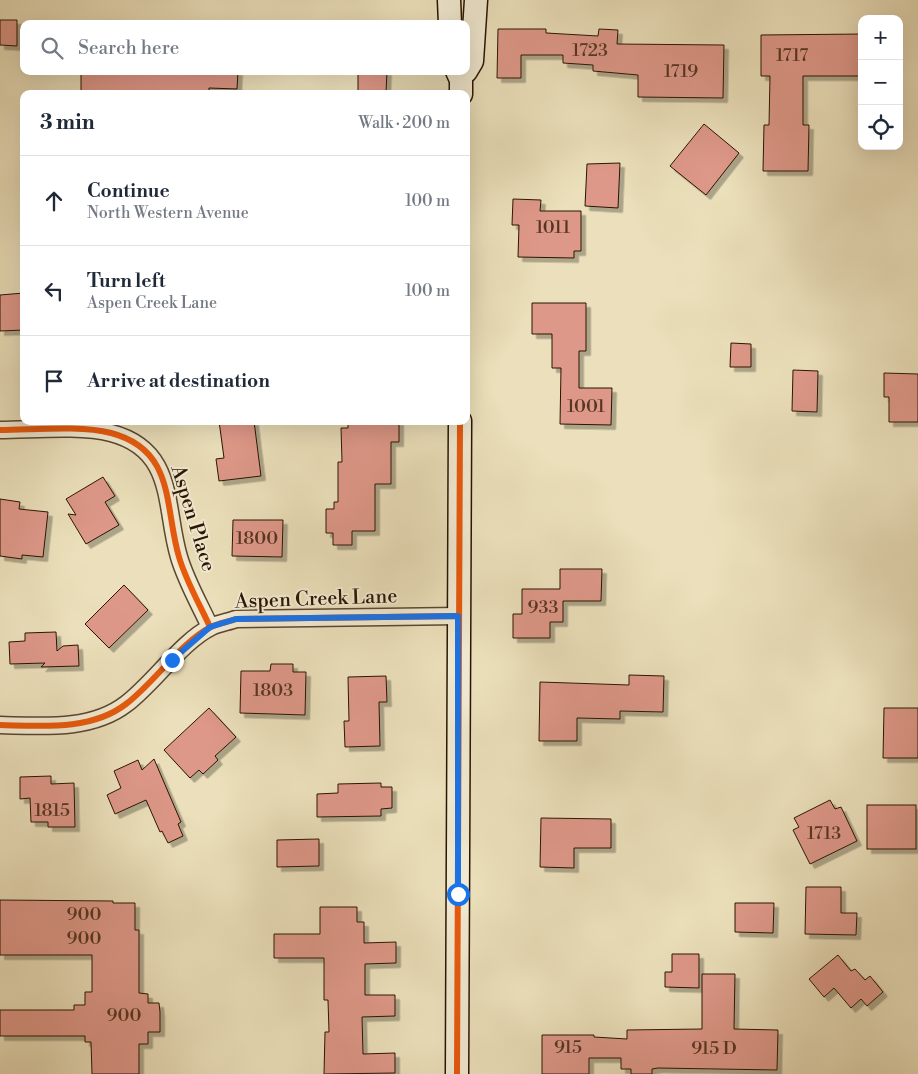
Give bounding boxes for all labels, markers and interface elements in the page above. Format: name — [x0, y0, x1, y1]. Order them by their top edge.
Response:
map controls — [858, 15, 903, 150]
button: + — [858, 15, 903, 60]
search box — [20, 20, 470, 75]
icon: search — [38, 34, 66, 62]
text: Search here — [78, 36, 179, 60]
house number: 1723 — [572, 39, 608, 62]
house number: 1717 — [776, 44, 808, 67]
house number: 1719 — [664, 60, 698, 83]
button: − — [858, 60, 903, 105]
button: locate — [858, 105, 903, 150]
text: 3 min — [40, 110, 95, 136]
text: Walk · 200 m — [358, 113, 450, 133]
text: Continue — [87, 179, 170, 203]
icon: ahead — [40, 187, 68, 215]
text: 100 m — [405, 191, 450, 211]
text: North Western Avenue — [87, 203, 249, 223]
house number: 1011 — [536, 216, 571, 239]
text: Turn left — [87, 269, 166, 293]
icon: left — [40, 277, 68, 305]
text: 100 m — [405, 281, 450, 301]
text: Aspen Creek Lane — [87, 293, 217, 313]
icon: arrive — [40, 367, 68, 395]
text: Arrive at destination — [87, 369, 270, 393]
house number: 1001 — [567, 395, 605, 418]
street label: Aspen Place — [164, 461, 221, 575]
house number: 1800 — [236, 527, 278, 550]
street label: Aspen Creek Lane — [233, 584, 398, 615]
house number: 933 — [528, 596, 558, 619]
route end — [161, 649, 184, 672]
house number: 1803 — [253, 679, 293, 702]
house number: 1815 — [34, 799, 70, 822]
house number: 1713 — [807, 822, 841, 845]
route start — [447, 883, 470, 906]
house number: 900 — [67, 903, 101, 926]
house number: 900 — [67, 927, 101, 950]
house number: 900 — [107, 1004, 141, 1027]
house number: 915 — [554, 1036, 582, 1059]
house number: 915 D — [691, 1037, 737, 1060]

